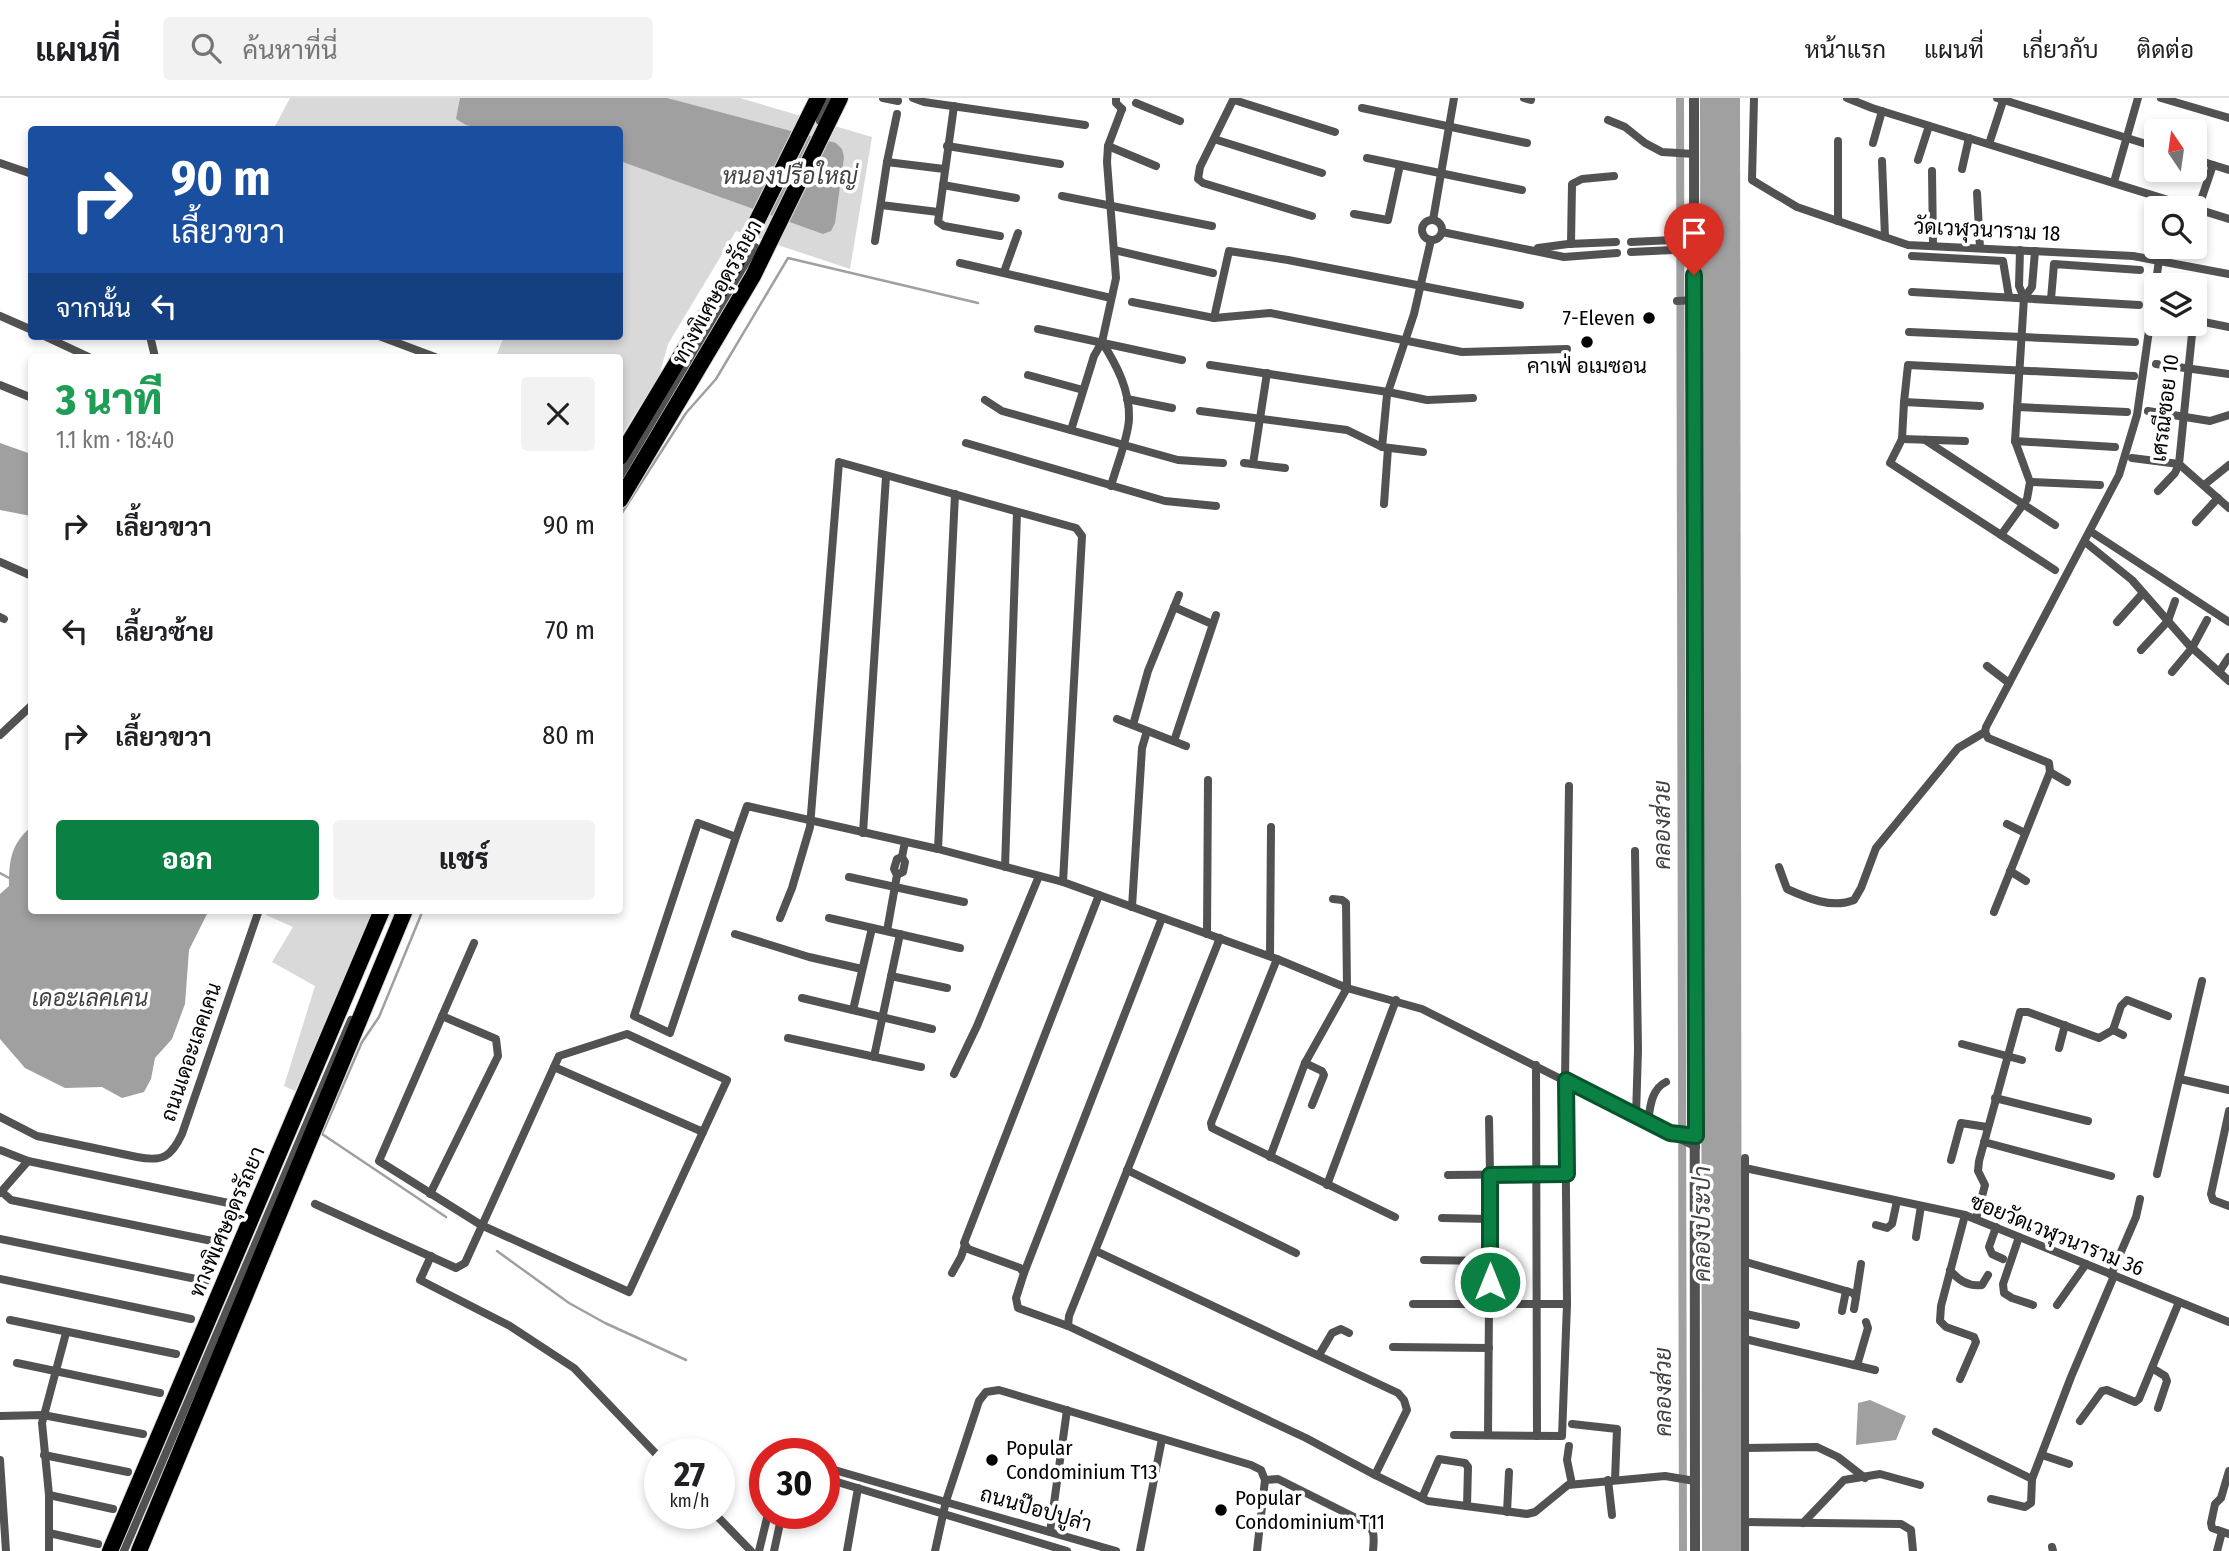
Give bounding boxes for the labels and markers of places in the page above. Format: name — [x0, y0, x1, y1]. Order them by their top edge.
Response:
pin — [1664, 203, 1724, 275]
place label: 7-Eleven — [1563, 305, 1635, 331]
marker: 7-Eleven — [1641, 310, 1657, 326]
marker: คาเฟ่ อเมซอน — [1579, 334, 1595, 350]
place label: คาเฟ่ อเมซอน — [1527, 353, 1647, 379]
place label: Popular Condominium T13 — [1006, 1435, 1158, 1485]
marker: Popular Condominium T13 — [984, 1452, 1000, 1468]
place label: Popular Condominium T11 — [1235, 1485, 1385, 1535]
marker: Popular Condominium T11 — [1213, 1502, 1229, 1518]

